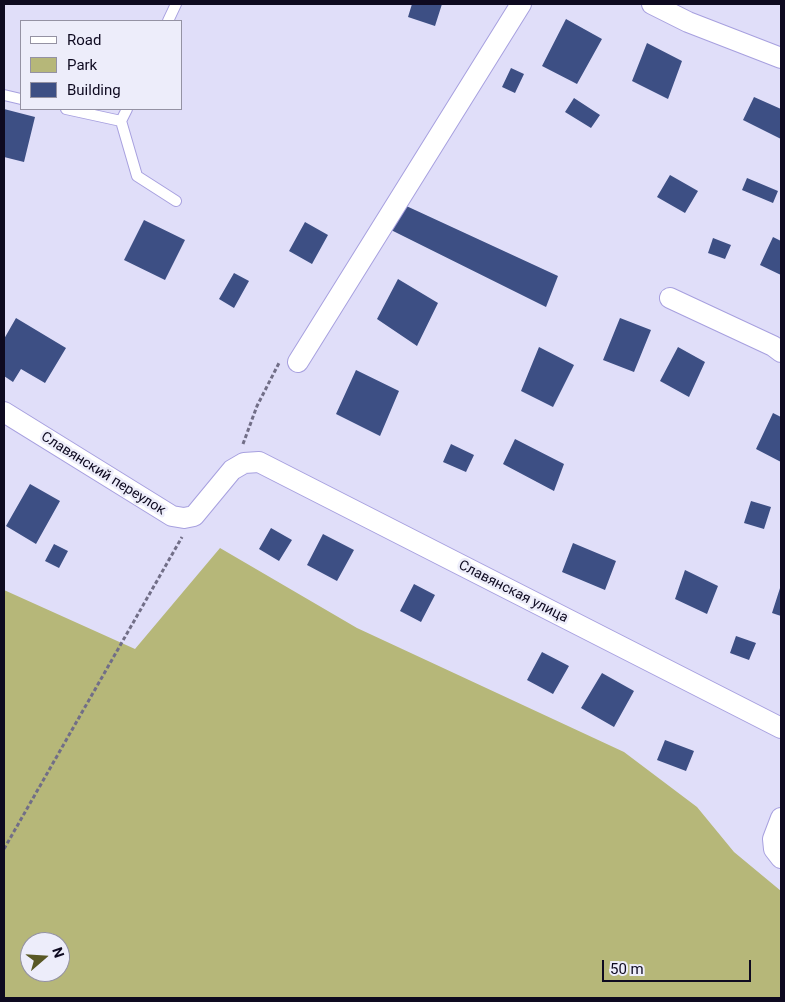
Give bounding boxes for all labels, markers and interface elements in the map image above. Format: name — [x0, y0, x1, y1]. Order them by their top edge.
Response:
legend — [20, 20, 182, 110]
text: Road — [67, 31, 101, 49]
text: Park — [67, 56, 97, 74]
text: Building — [67, 81, 121, 99]
street label: Славянский переулок — [38, 429, 168, 519]
street label: Славянская улица — [455, 557, 571, 627]
north arrow — [20, 932, 70, 982]
text: N — [49, 945, 67, 960]
scale bar — [605, 950, 754, 982]
text: 50 m — [610, 960, 644, 978]

